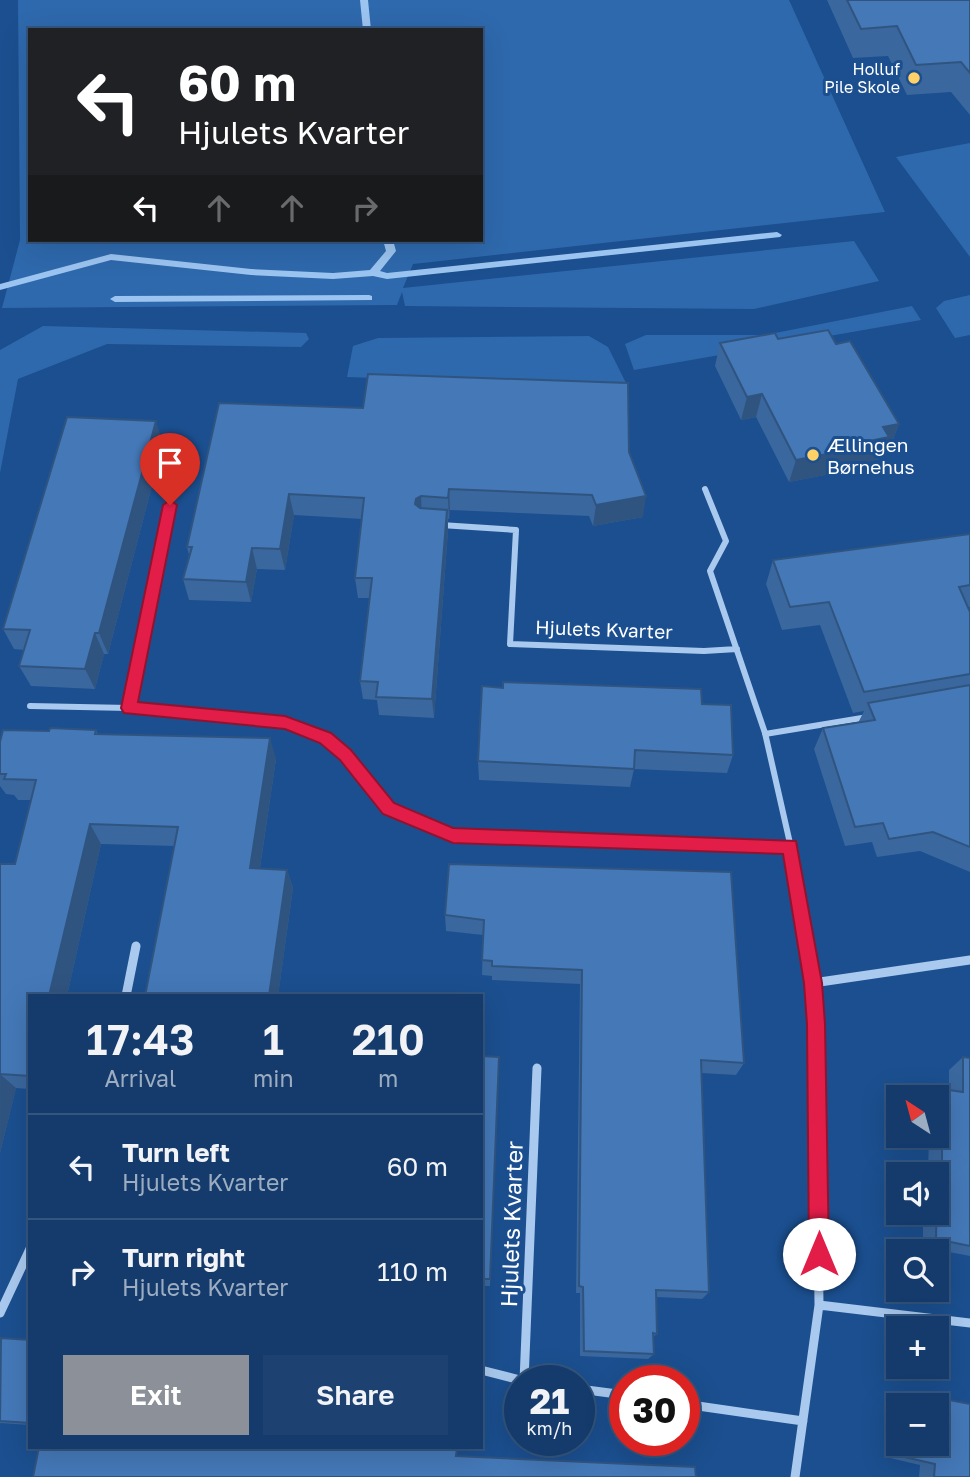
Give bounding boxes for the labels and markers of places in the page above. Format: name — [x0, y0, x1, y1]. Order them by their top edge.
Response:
place label: Holluf Pile Skole — [824, 59, 900, 97]
marker: Holluf Pile Skole — [906, 70, 922, 86]
pin — [140, 433, 200, 505]
place label: Ællingen Børnehus — [827, 433, 915, 478]
marker: Ællingen Børnehus — [805, 447, 821, 463]

